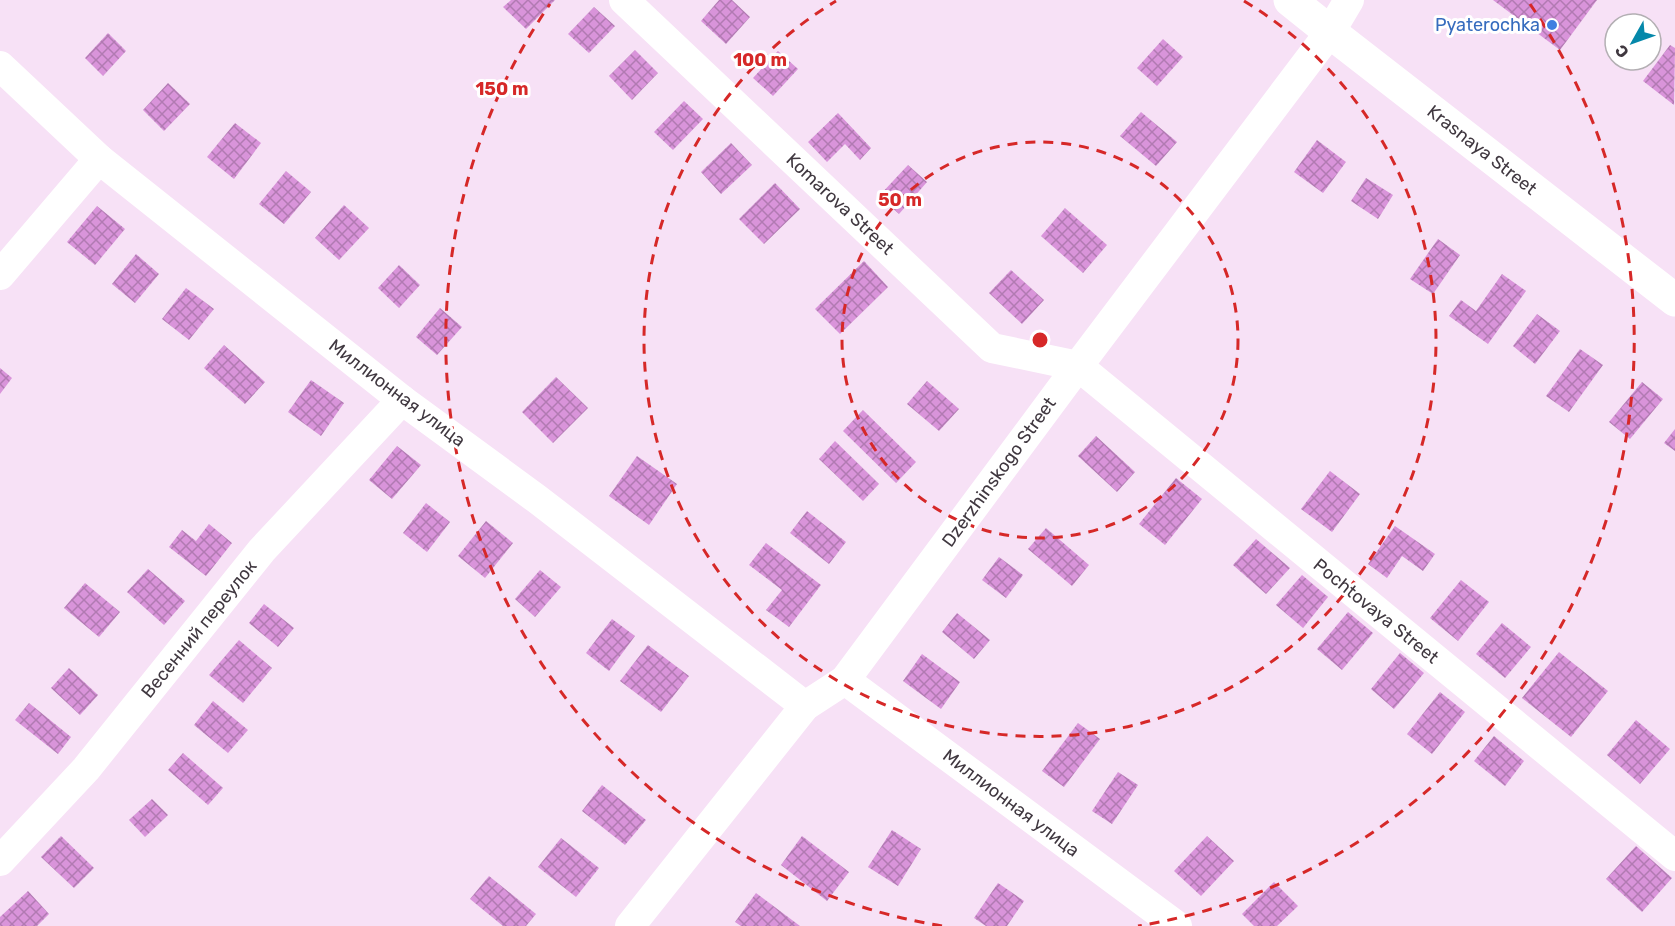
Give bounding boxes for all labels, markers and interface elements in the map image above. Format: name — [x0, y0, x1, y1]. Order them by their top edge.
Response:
north arrow — [1603, 12, 1663, 72]
place label: Pyaterochka — [1435, 14, 1540, 36]
marker: Pyaterochka — [1545, 18, 1559, 32]
text: С — [1611, 41, 1633, 62]
text: 100 m — [733, 49, 787, 71]
text: 150 m — [475, 78, 529, 100]
street label: Krasnaya Street — [1423, 100, 1541, 200]
street label: Komarova Street — [782, 148, 898, 260]
text: 50 m — [878, 189, 922, 211]
centre of rings — [1030, 330, 1050, 350]
street label: Миллионная улица — [324, 334, 470, 452]
street label: Dzerzhinskogo Street — [937, 393, 1061, 551]
street label: Pochtovaya Street — [1309, 554, 1443, 668]
street label: Весенний переулок — [137, 555, 262, 702]
street label: Миллионная улица — [938, 744, 1084, 862]

